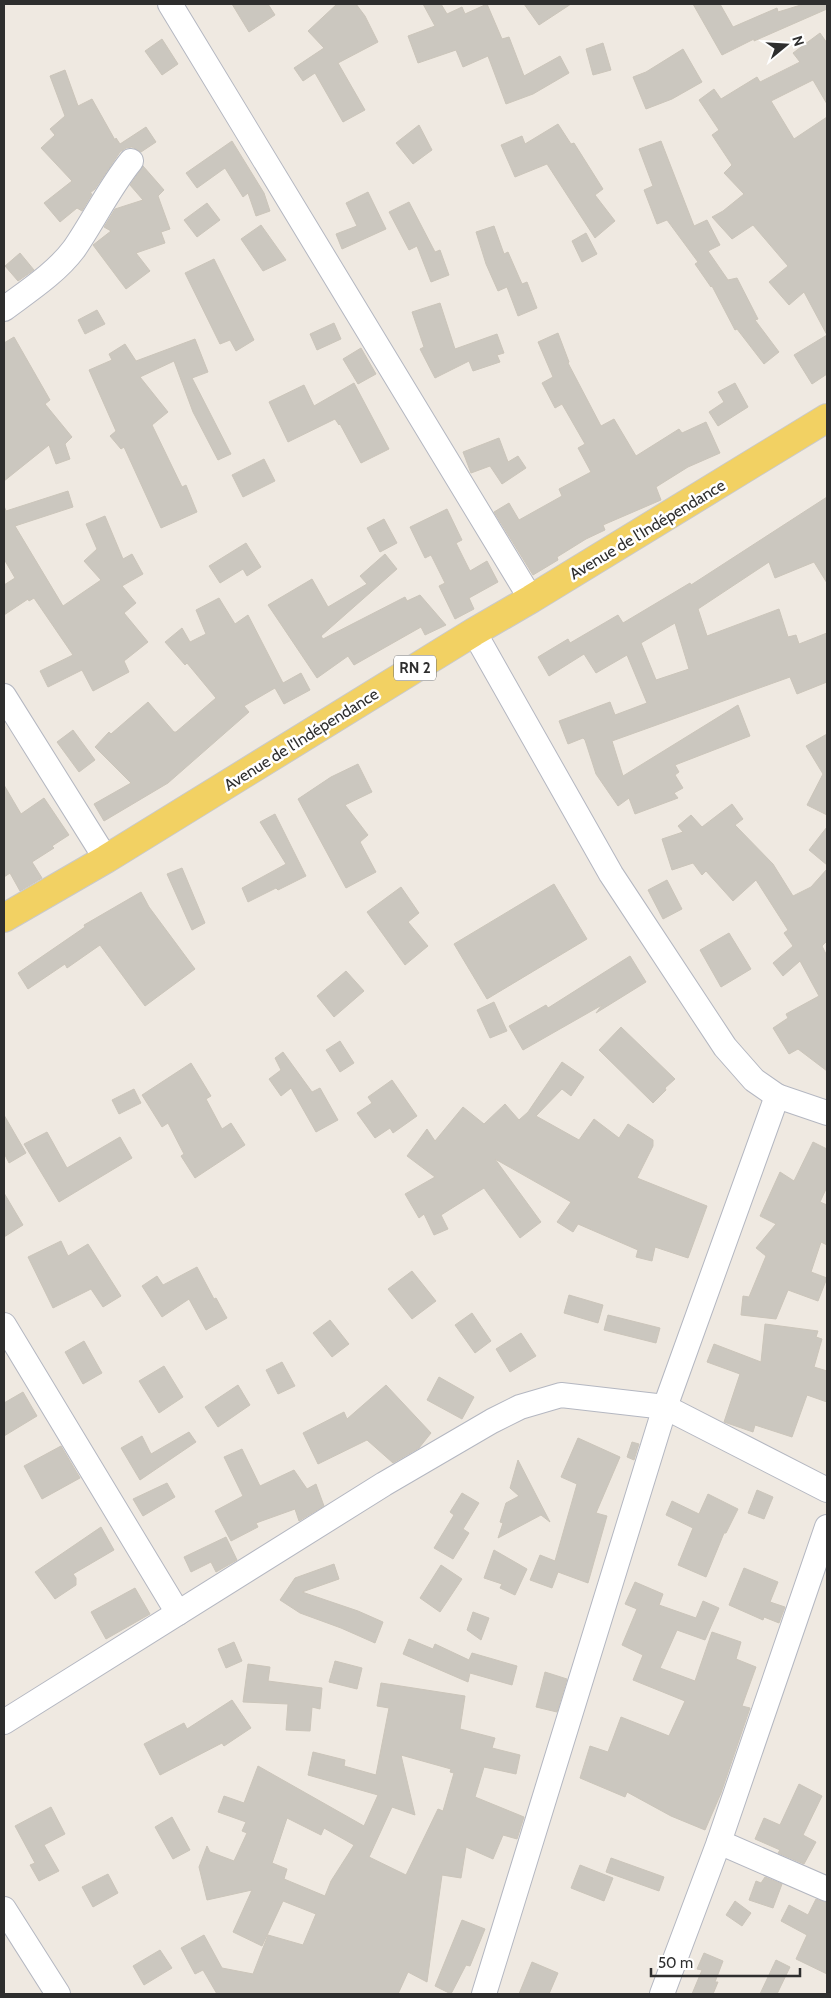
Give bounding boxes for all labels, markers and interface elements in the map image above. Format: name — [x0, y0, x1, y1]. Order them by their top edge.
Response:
north arrow — [761, 20, 811, 70]
text: N — [788, 33, 808, 48]
street label: Avenue de l'Indépendance — [566, 475, 729, 583]
road number: RN 2 — [394, 656, 436, 680]
street label: Avenue de l'Indépendance — [221, 684, 382, 795]
scale bar — [651, 1946, 800, 1978]
text: 50 m — [658, 1954, 693, 1972]

